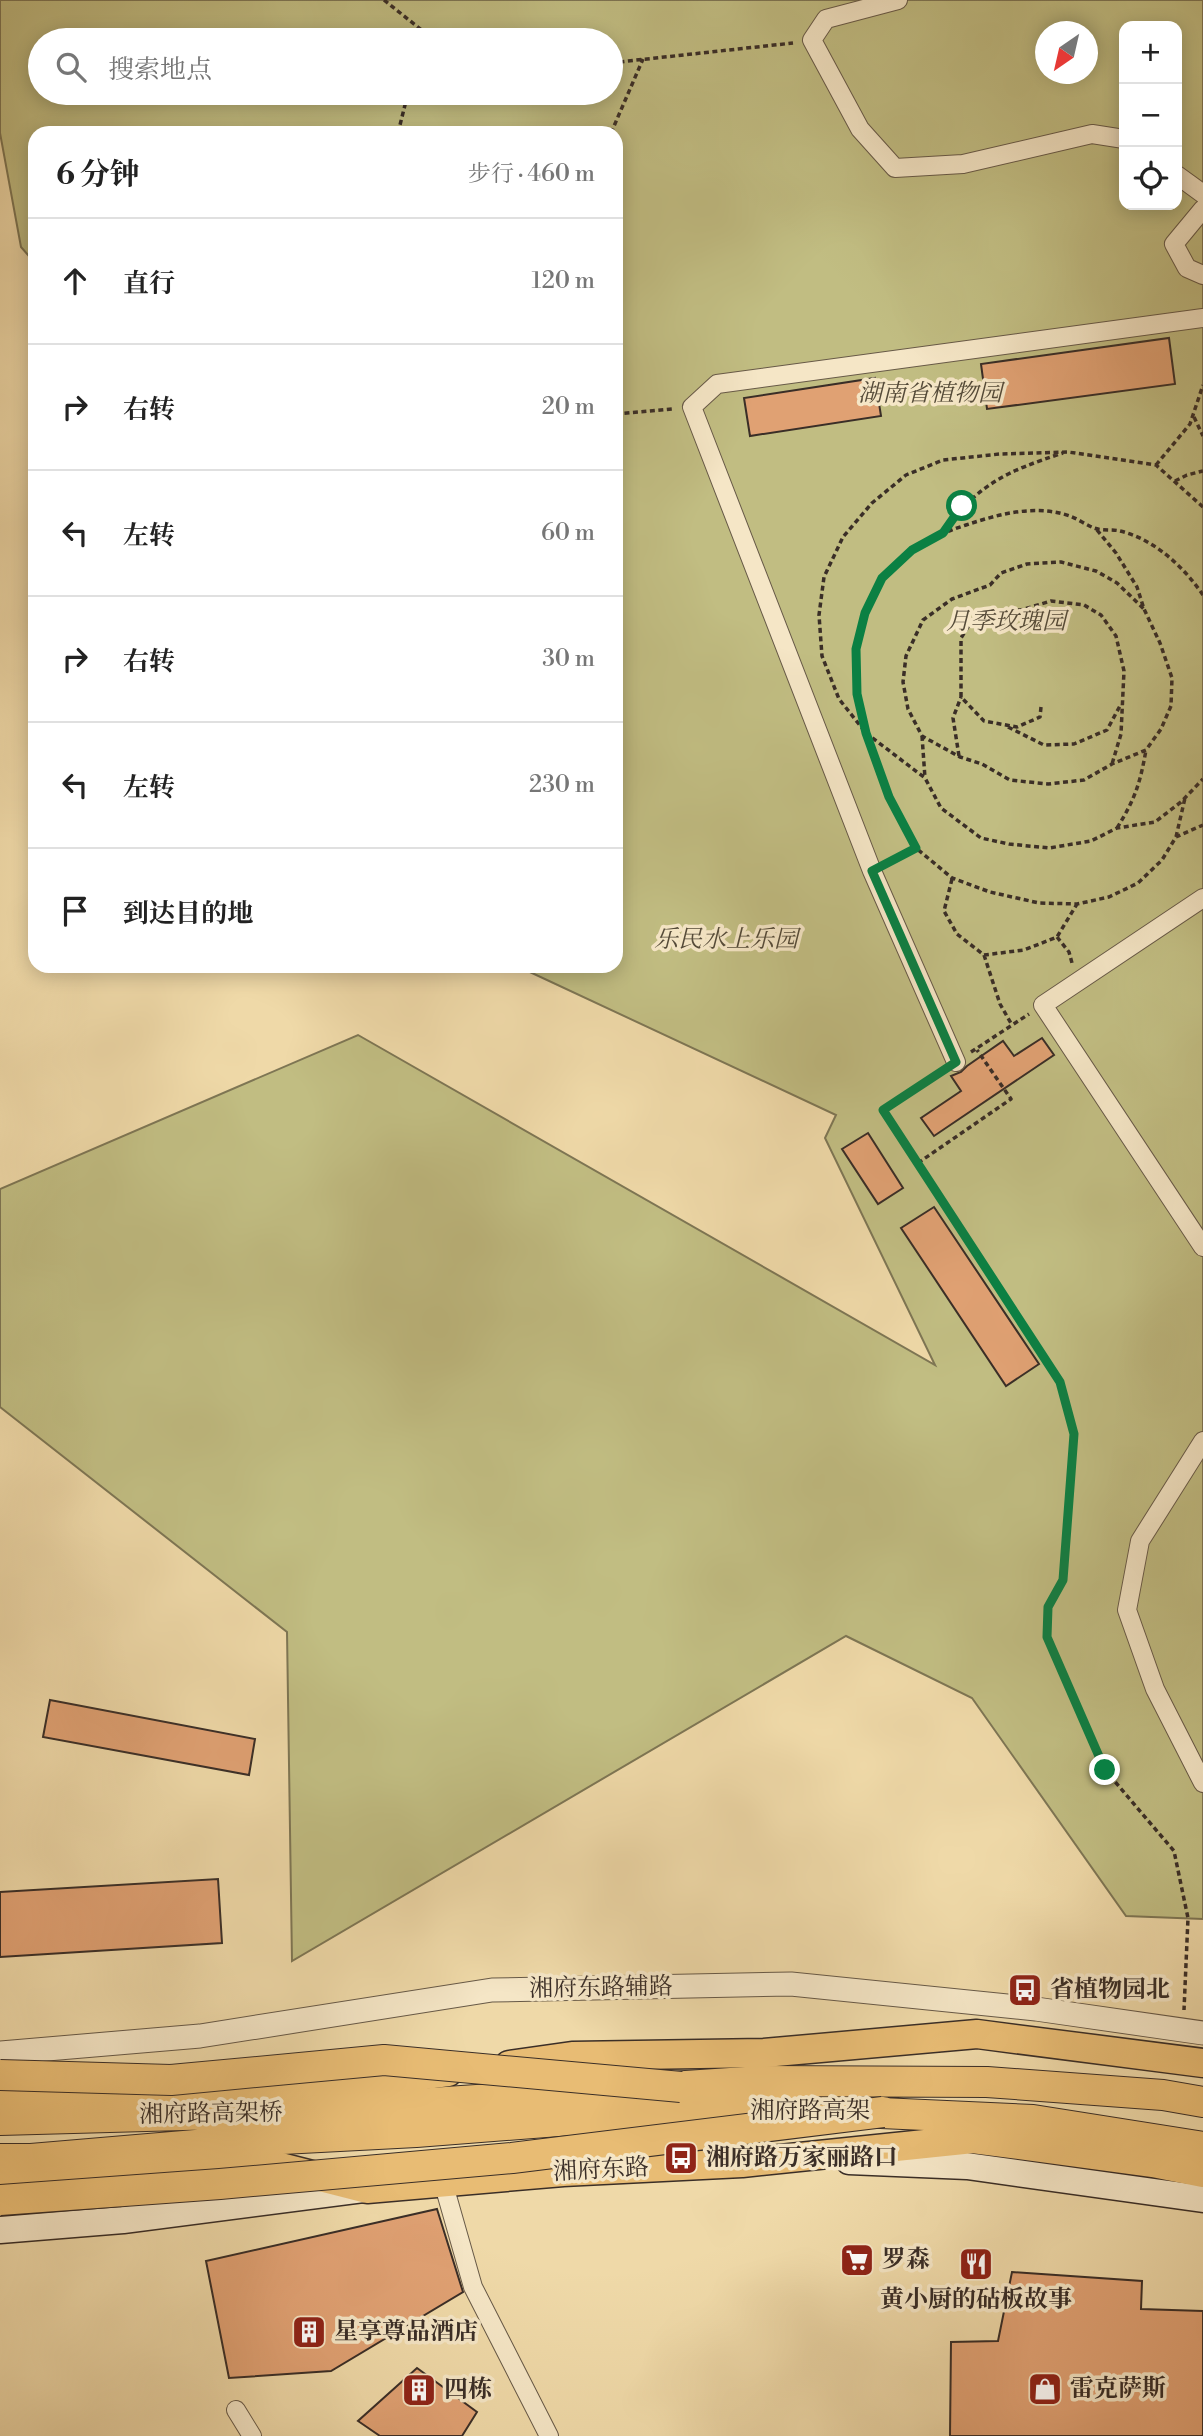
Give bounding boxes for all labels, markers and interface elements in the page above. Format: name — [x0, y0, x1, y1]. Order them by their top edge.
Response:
north arrow — [1035, 21, 1098, 84]
map controls — [1119, 21, 1182, 210]
button: + — [1119, 21, 1182, 84]
search box — [28, 28, 623, 105]
icon: search — [52, 48, 90, 86]
text: 搜索地点 — [108, 54, 212, 86]
button: − — [1119, 84, 1182, 147]
button: locate — [1119, 147, 1182, 210]
text: 6 分钟 — [56, 156, 140, 194]
text: 步行 · 460 m — [468, 160, 595, 188]
icon: ahead — [56, 262, 94, 300]
text: 120 m — [531, 267, 595, 295]
text: 直行 — [123, 268, 175, 300]
park label: 湖南省植物园 — [858, 379, 1006, 409]
icon: right — [56, 388, 94, 426]
text: 20 m — [542, 393, 595, 421]
text: 右转 — [123, 394, 175, 426]
route start — [946, 490, 977, 521]
icon: left — [56, 514, 94, 552]
text: 60 m — [541, 519, 595, 547]
text: 左转 — [123, 520, 175, 552]
park label: 月季玫瑰园 — [946, 607, 1070, 637]
icon: right — [56, 640, 94, 678]
text: 30 m — [542, 645, 595, 673]
text: 右转 — [123, 646, 175, 678]
icon: left — [56, 766, 94, 804]
text: 230 m — [529, 771, 595, 799]
text: 左转 — [123, 772, 175, 804]
icon: arrive — [56, 892, 94, 930]
text: 到达目的地 — [123, 898, 253, 930]
park label: 乐民水上乐园 — [654, 925, 802, 955]
route end — [1089, 1754, 1120, 1785]
bus stop icon: 省植物园北 — [1006, 1971, 1044, 2009]
street label: 湘府东路辅路 — [529, 1972, 673, 2004]
place label: 省植物园北 — [1050, 1975, 1170, 2005]
street label: 湘府路高架 — [750, 2096, 870, 2126]
street label: 湘府路高架桥 — [139, 2098, 283, 2130]
bus stop icon: 湘府路万家丽路口 — [662, 2139, 700, 2177]
place label: 湘府路万家丽路口 — [706, 2143, 898, 2173]
street label: 湘府东路 — [552, 2153, 650, 2187]
supermarket icon: 罗森 — [838, 2241, 876, 2279]
place label: 罗森 — [882, 2245, 930, 2275]
restaurant icon: 黄小厨的砧板故事 — [957, 2245, 995, 2283]
place label: 黄小厨的砧板故事 — [880, 2285, 1072, 2315]
building icon: 星享尊品酒店 — [290, 2313, 328, 2351]
place label: 星享尊品酒店 — [334, 2317, 478, 2347]
shop icon: 雷克萨斯 — [1026, 2370, 1064, 2408]
building icon: 四栋 — [400, 2371, 438, 2409]
place label: 雷克萨斯 — [1070, 2374, 1166, 2404]
place label: 四栋 — [444, 2375, 492, 2405]

